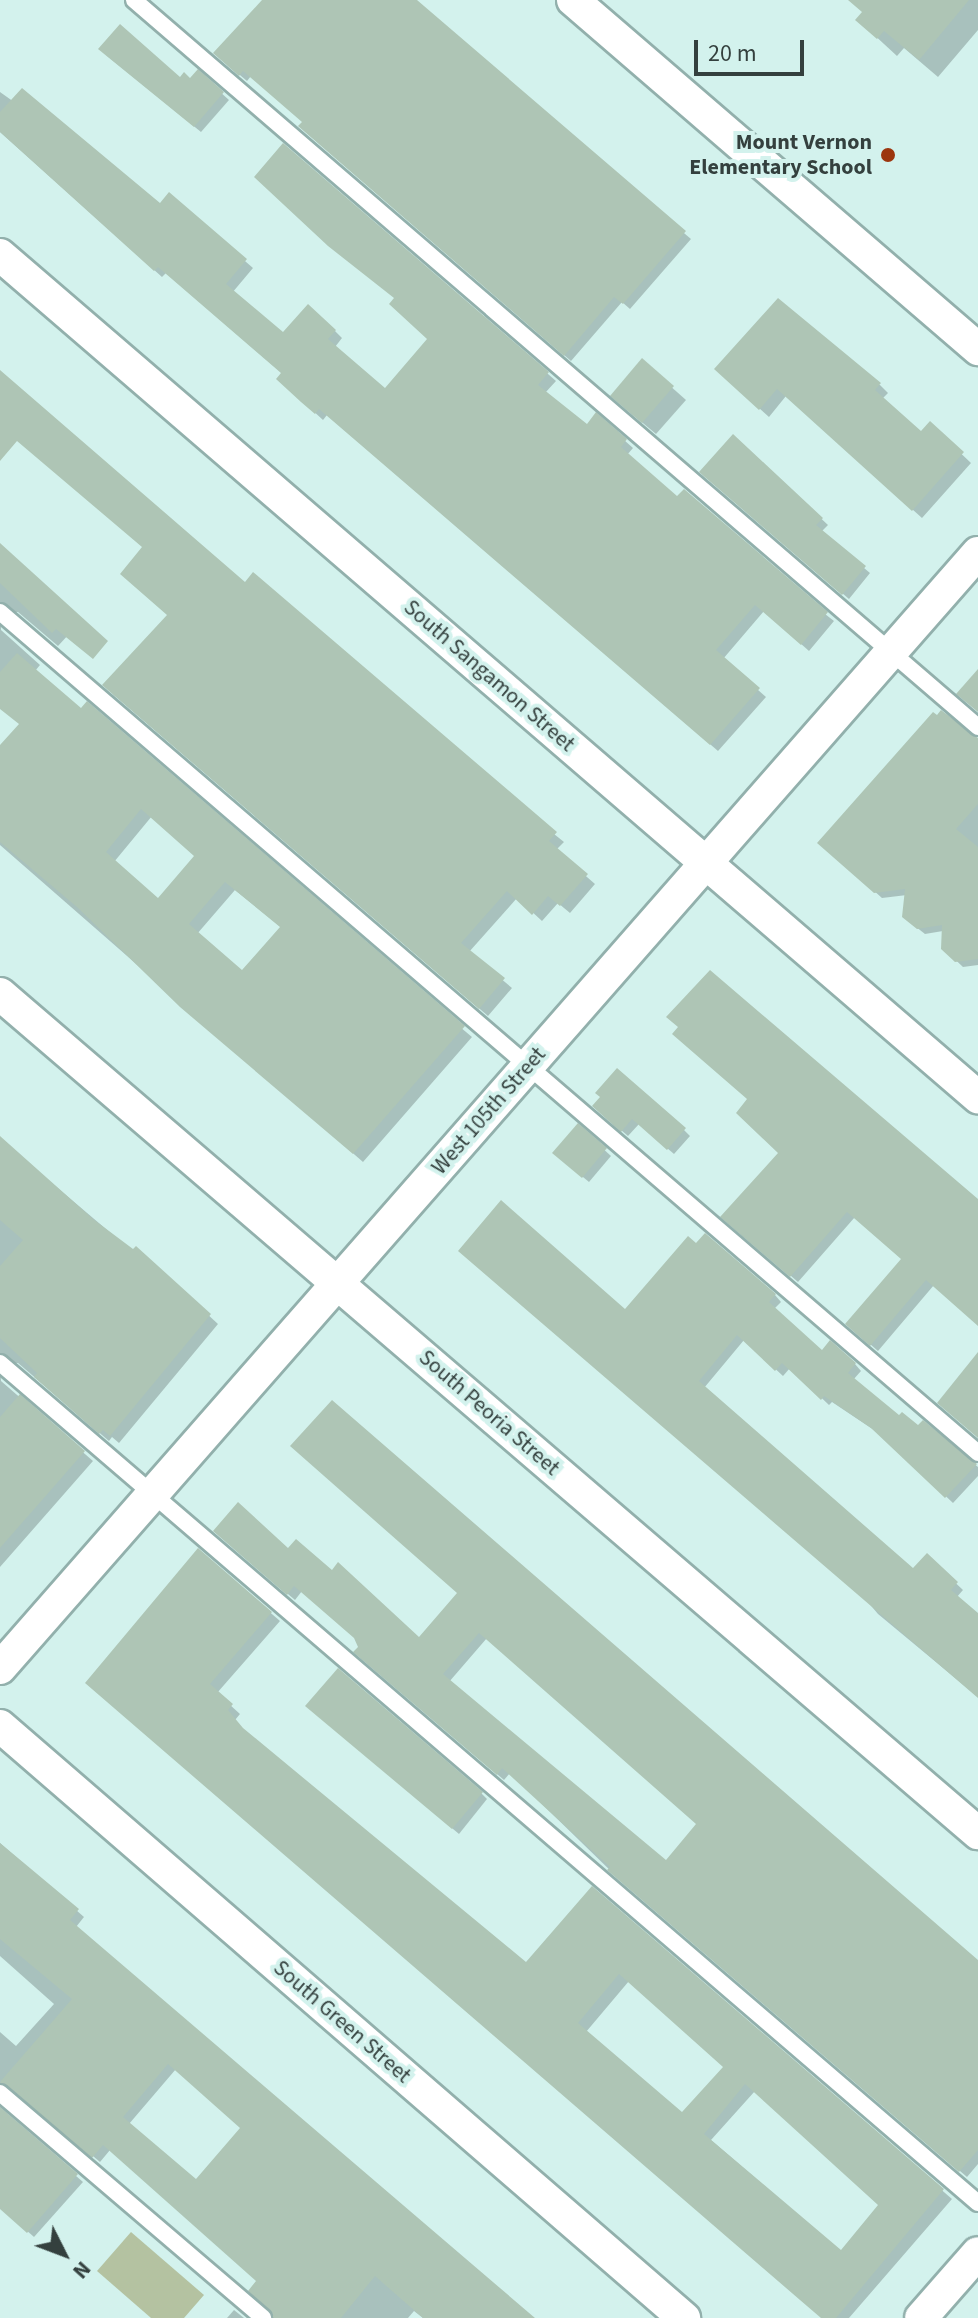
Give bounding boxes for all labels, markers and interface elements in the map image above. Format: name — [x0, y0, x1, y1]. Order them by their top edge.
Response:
scale bar — [698, 24, 808, 74]
text: 20 m — [708, 36, 757, 71]
place label: Mount Vernon Elementary School — [689, 129, 872, 180]
marker: Mount Vernon Elementary School — [879, 146, 897, 164]
street label: South Sangamon Street — [398, 595, 580, 757]
street label: West 105th Street — [426, 1042, 552, 1180]
street label: South Peoria Street — [413, 1345, 565, 1481]
street label: South Green Street — [268, 1955, 416, 2089]
north arrow — [24, 2214, 104, 2294]
text: N — [65, 2254, 99, 2286]

